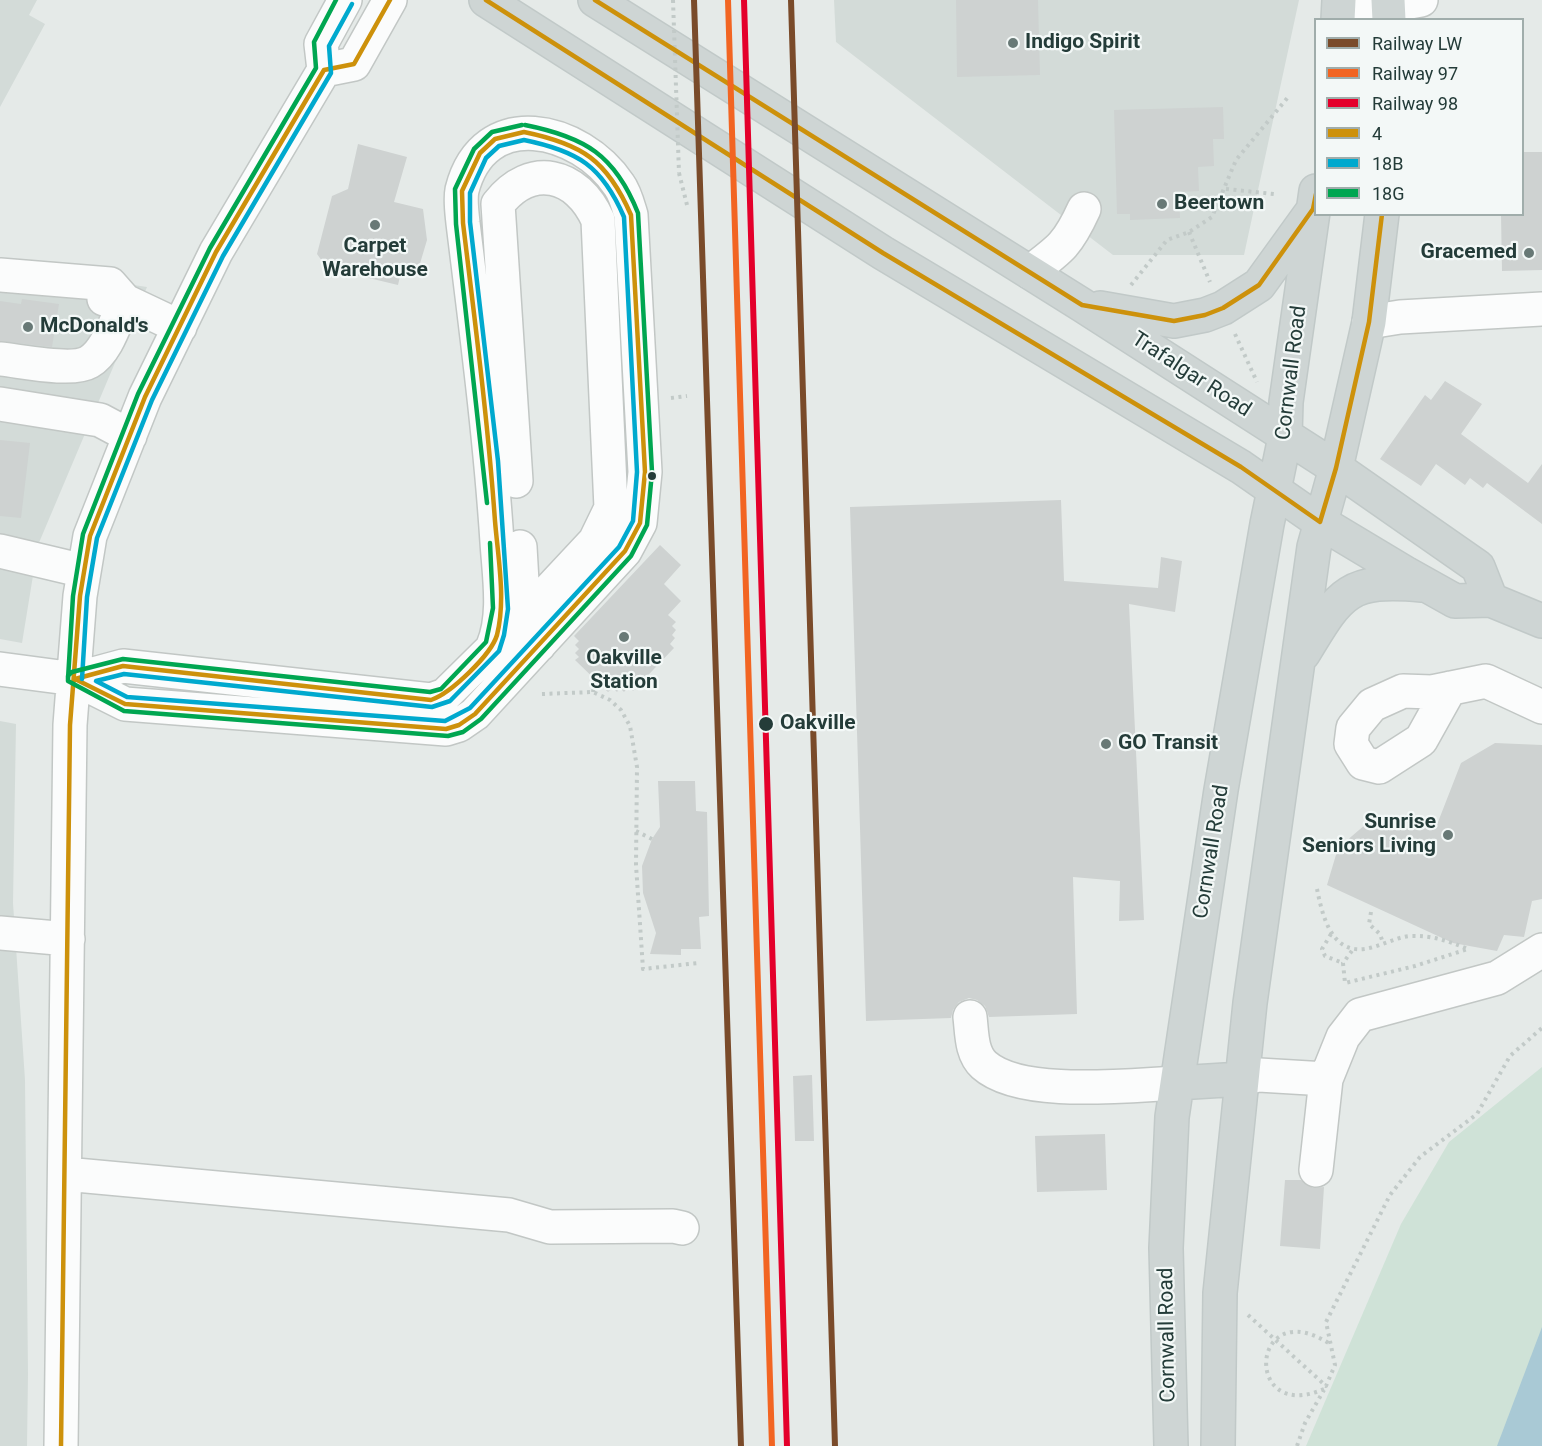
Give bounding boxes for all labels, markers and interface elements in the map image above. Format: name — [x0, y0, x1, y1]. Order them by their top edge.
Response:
legend — [1314, 18, 1524, 216]
place label: Indigo Spirit — [1025, 30, 1140, 56]
text: Railway LW — [1372, 33, 1462, 54]
marker: Indigo Spirit — [1006, 36, 1020, 50]
text: Railway 97 — [1372, 63, 1458, 84]
text: Railway 98 — [1372, 93, 1458, 114]
text: 4 — [1372, 123, 1382, 144]
text: 18B — [1372, 153, 1403, 174]
text: 18G — [1372, 183, 1405, 204]
place label: Beertown — [1174, 191, 1264, 217]
marker: Beertown — [1155, 197, 1169, 211]
marker: Carpet Warehouse — [368, 218, 382, 232]
place label: Carpet Warehouse — [322, 234, 428, 284]
place label: Gracemed — [1420, 240, 1517, 266]
marker: Gracemed — [1522, 246, 1536, 260]
street label: Cornwall Road — [1271, 304, 1313, 442]
place label: McDonald's — [40, 314, 148, 340]
marker: McDonald's — [21, 320, 35, 334]
street label: Trafalgar Road — [1127, 327, 1255, 423]
unlabelled marker — [646, 470, 658, 482]
marker: Oakville Station — [617, 630, 631, 644]
place label: Oakville Station — [586, 646, 662, 696]
place label: Oakville — [780, 711, 856, 737]
marker: Oakville — [757, 715, 775, 733]
place label: GO Transit — [1118, 731, 1218, 757]
marker: GO Transit — [1099, 737, 1113, 751]
street label: Cornwall Road — [1189, 783, 1235, 921]
place label: Sunrise Seniors Living — [1302, 810, 1436, 860]
marker: Sunrise Seniors Living — [1441, 828, 1455, 842]
street label: Cornwall Road — [1154, 1267, 1182, 1403]

